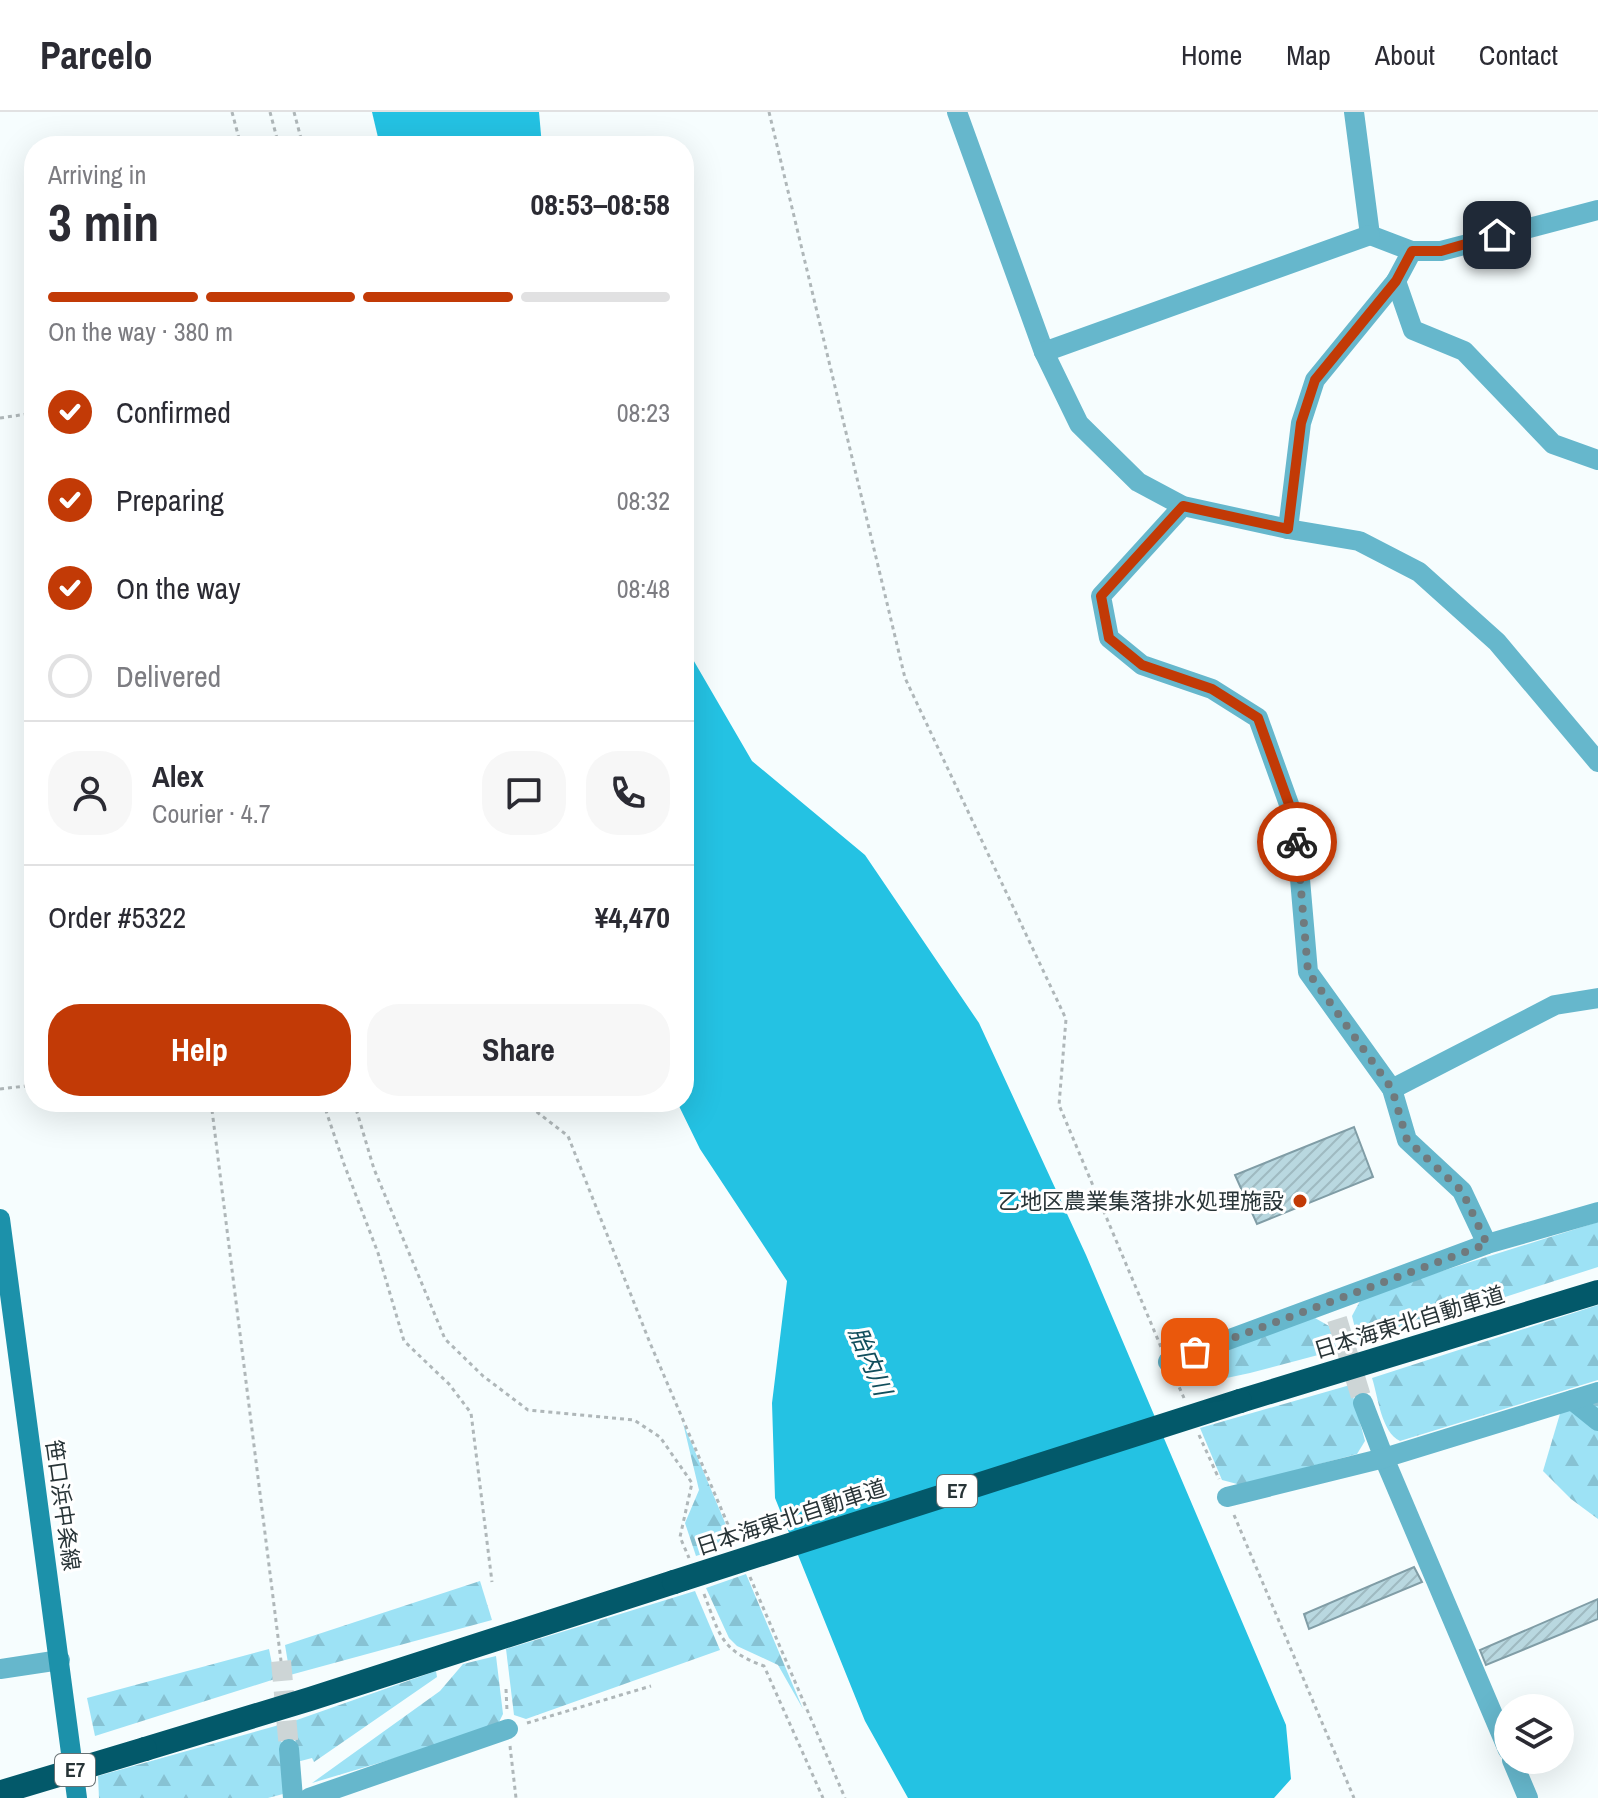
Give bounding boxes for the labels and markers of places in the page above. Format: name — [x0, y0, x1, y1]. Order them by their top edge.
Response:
pin — [1463, 201, 1531, 269]
place label: 乙地区農業集落排水処理施設 — [998, 1186, 1284, 1216]
marker: 乙地区農業集落排水処理施設 — [1291, 1192, 1309, 1210]
pin — [1161, 1318, 1229, 1386]

